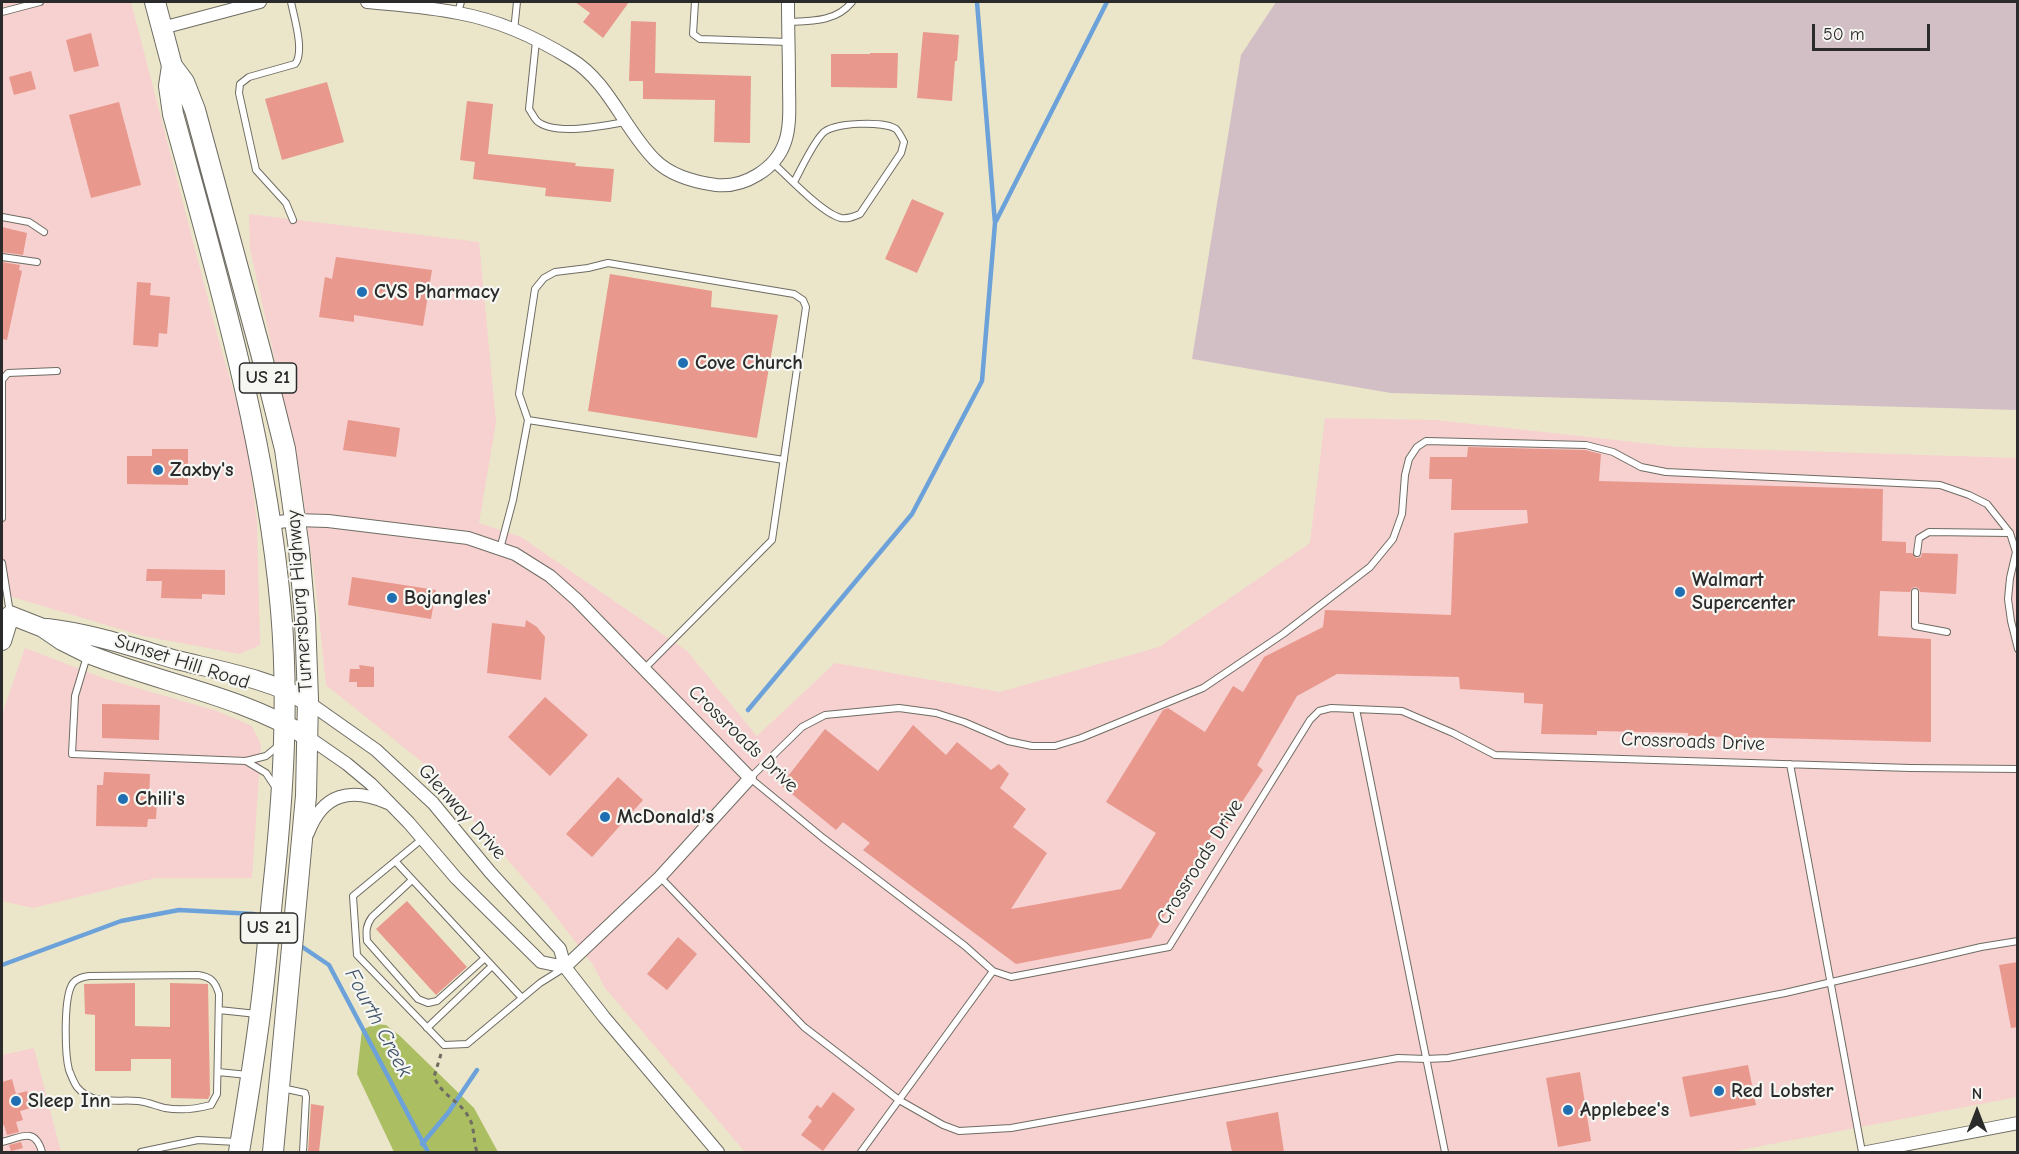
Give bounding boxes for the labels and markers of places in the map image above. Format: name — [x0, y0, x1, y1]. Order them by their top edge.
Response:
place label: CVS Pharmacy — [374, 280, 499, 304]
marker: CVS Pharmacy — [355, 285, 369, 299]
place label: Cove Church — [695, 351, 803, 375]
marker: Cove Church — [676, 356, 690, 370]
place label: Zaxby's — [170, 458, 234, 482]
marker: Zaxby's — [151, 463, 165, 477]
place label: Walmart Supercenter — [1692, 568, 1795, 615]
marker: Walmart Supercenter — [1673, 585, 1687, 599]
place label: Bojangles' — [404, 586, 491, 610]
marker: Bojangles' — [385, 591, 399, 605]
place label: Chili's — [135, 787, 185, 811]
marker: Chili's — [116, 792, 130, 806]
place label: McDonald's — [617, 805, 714, 829]
marker: McDonald's — [598, 810, 612, 824]
place label: Red Lobster — [1731, 1079, 1834, 1103]
marker: Red Lobster — [1712, 1084, 1726, 1098]
place label: Sleep Inn — [28, 1089, 111, 1113]
marker: Sleep Inn — [9, 1094, 23, 1108]
place label: Applebee's — [1580, 1098, 1669, 1122]
marker: Applebee's — [1561, 1103, 1575, 1117]

